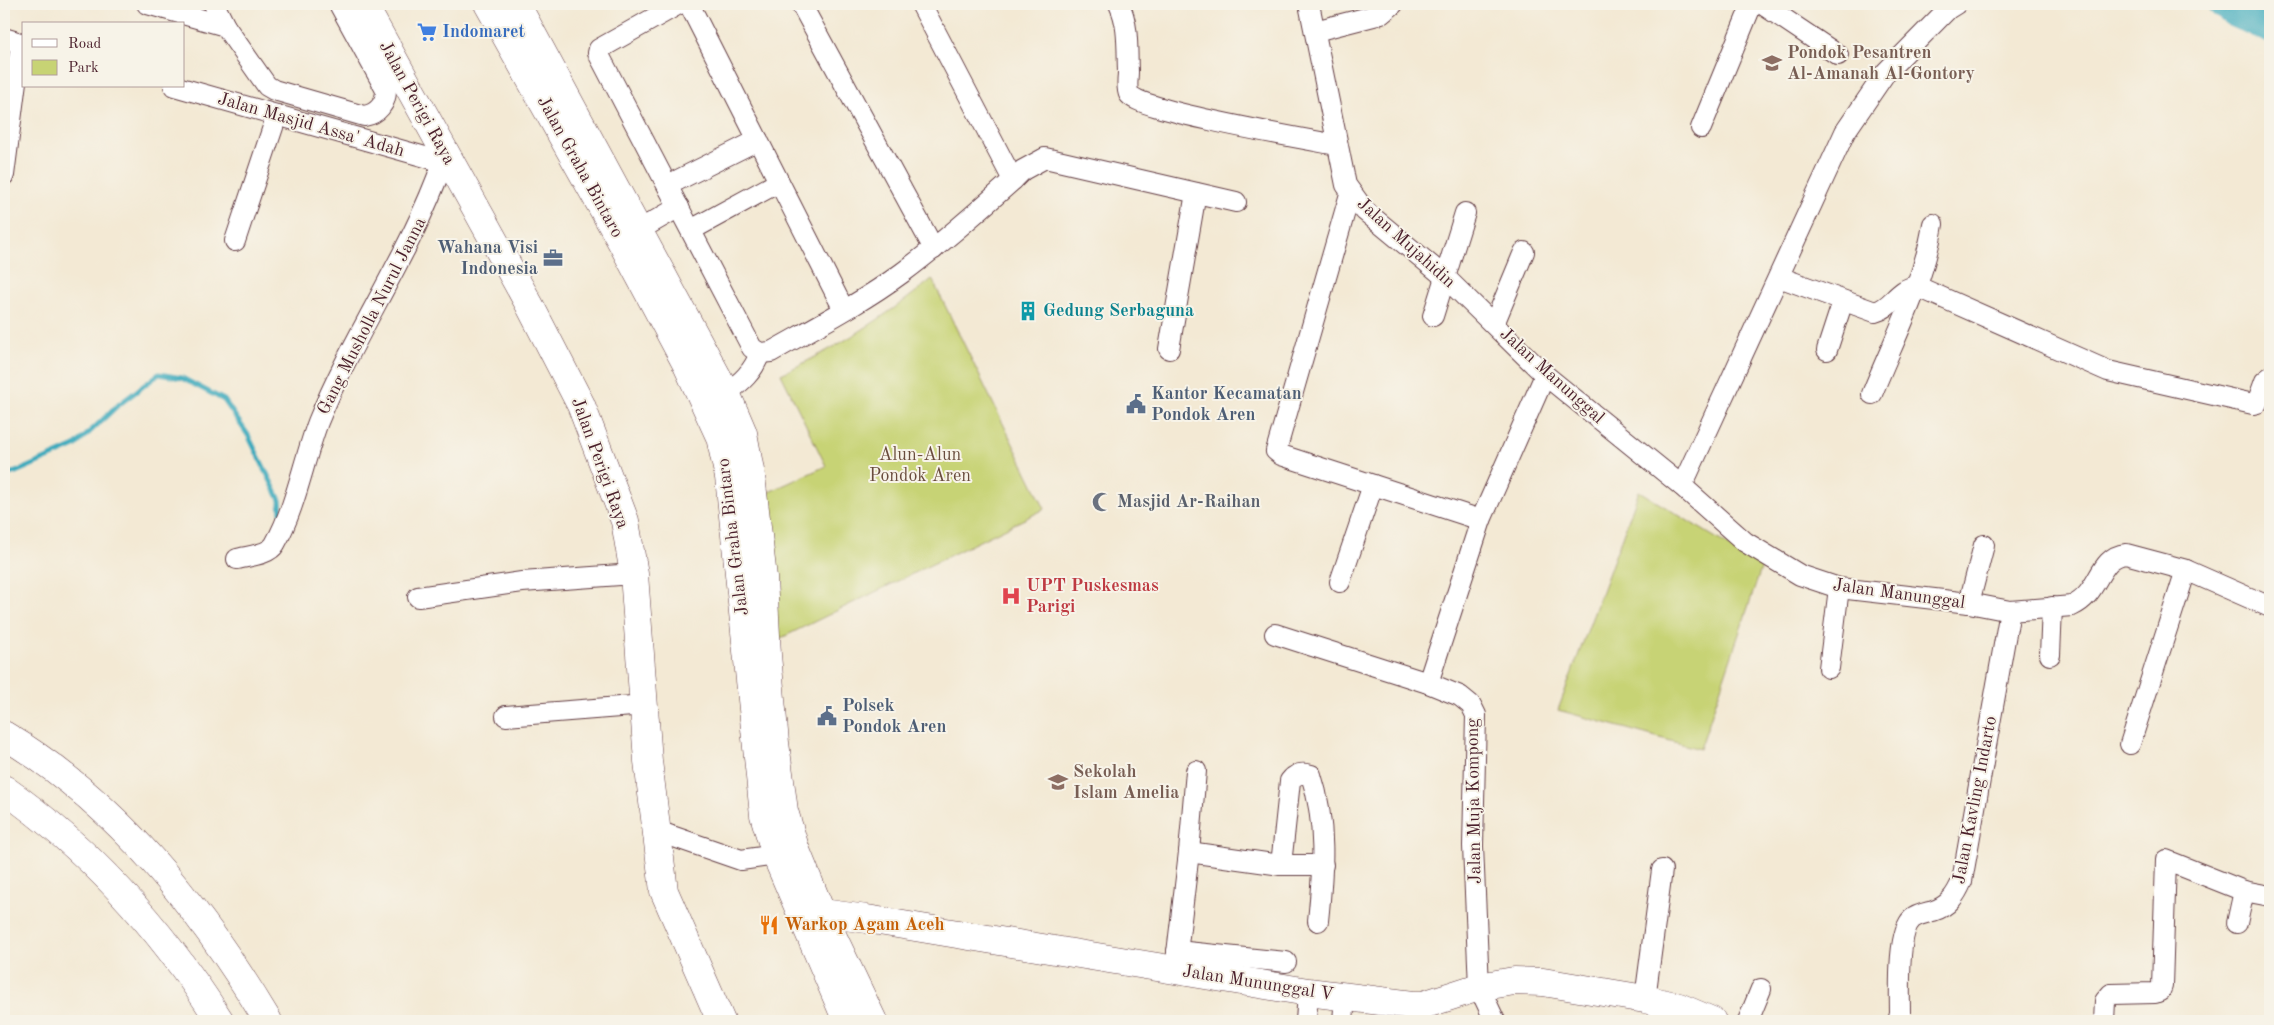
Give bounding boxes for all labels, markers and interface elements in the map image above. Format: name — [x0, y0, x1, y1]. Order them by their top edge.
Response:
supermarket icon: Indomaret — [416, 21, 438, 43]
legend — [22, 22, 185, 88]
place label: Indomaret — [442, 23, 526, 41]
text: Road — [68, 37, 102, 52]
street label: Jalan Perigi Raya — [376, 38, 458, 168]
place label: Pondok Pesantren Al-Amanah Al-Gontory — [1787, 44, 1975, 83]
school or university icon: Pondok Pesantren Al-Amanah Al-Gontory — [1761, 52, 1783, 74]
text: Park — [68, 61, 99, 76]
street label: Jalan Masjid Assa' Adah — [216, 90, 407, 160]
street label: Jalan Graha Bintaro — [534, 93, 626, 241]
street label: Jalan Mujahidin — [1353, 194, 1459, 292]
street label: Gang Musholla Nurul Janna — [314, 214, 430, 417]
place label: Wahana Visi Indonesia — [437, 239, 538, 278]
office icon: Wahana Visi Indonesia — [542, 247, 564, 269]
building icon: Gedung Serbaguna — [1017, 300, 1039, 322]
place label: Gedung Serbaguna — [1043, 302, 1194, 320]
street label: Jalan Manunggal — [1496, 325, 1608, 427]
place label: Kantor Kecamatan Pondok Aren — [1151, 385, 1302, 424]
public building icon: Kantor Kecamatan Pondok Aren — [1125, 393, 1147, 415]
street label: Jalan Perigi Raya — [568, 395, 632, 531]
park label: Alun-Alun Pondok Aren — [869, 446, 971, 485]
street label: Jalan Graha Bintaro — [714, 457, 752, 617]
mosque icon: Masjid Ar-Raihan — [1091, 491, 1113, 513]
place label: Masjid Ar-Raihan — [1117, 493, 1261, 511]
street label: Jalan Manunggal — [1832, 576, 1966, 612]
place label: UPT Puskesmas Parigi — [1026, 577, 1159, 616]
hospital icon: UPT Puskesmas Parigi — [1000, 585, 1022, 607]
place label: Polsek Pondok Aren — [842, 697, 947, 736]
public building icon: Polsek Pondok Aren — [816, 705, 838, 727]
street label: Jalan Kavling Indarto — [1950, 715, 2000, 885]
street label: Jalan Muja Kompong — [1464, 718, 1484, 884]
place label: Sekolah Islam Amelia — [1073, 763, 1179, 802]
school or university icon: Sekolah Islam Amelia — [1047, 771, 1069, 793]
restaurant icon: Warkop Agam Aceh — [758, 914, 780, 936]
place label: Warkop Agam Aceh — [784, 916, 945, 934]
street label: Jalan Mununggal V — [1181, 962, 1335, 1004]

